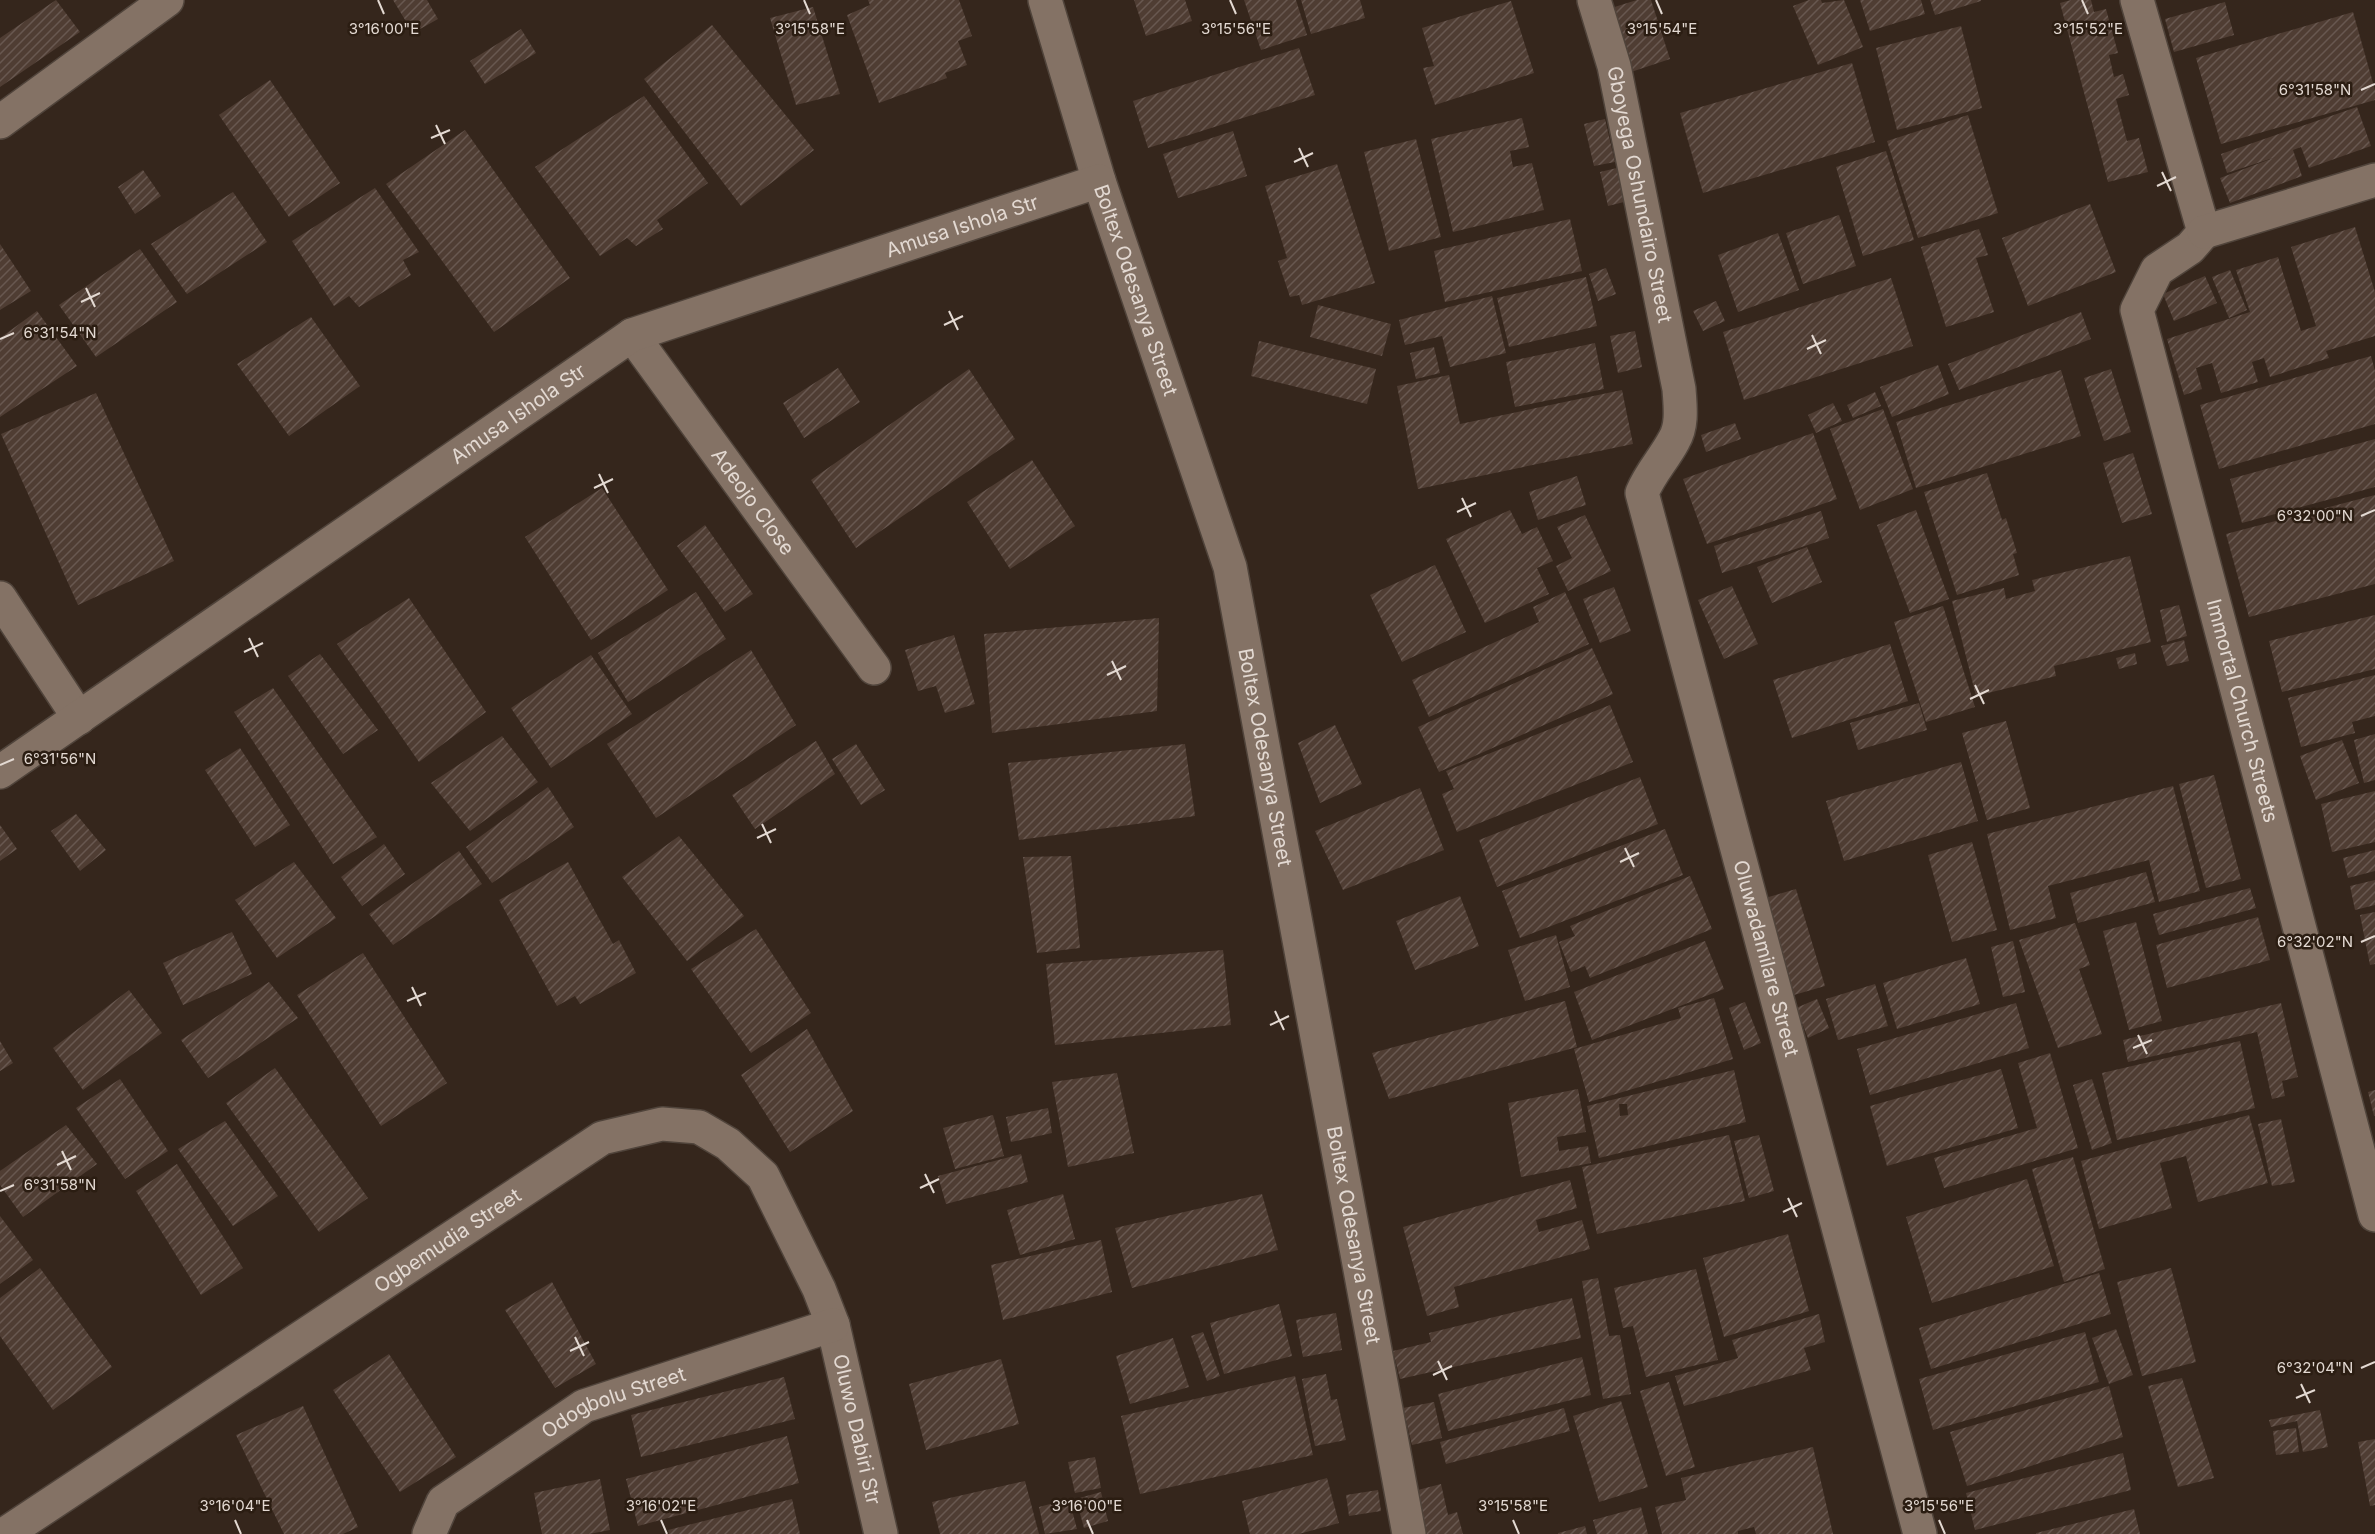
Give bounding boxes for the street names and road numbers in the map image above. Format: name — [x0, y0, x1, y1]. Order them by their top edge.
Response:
street label: Gboyega Oshundairo Street — [1602, 64, 1677, 325]
street label: Boltex Odesanya Street — [1089, 181, 1183, 399]
street label: Amusa Ishola Str — [883, 190, 1042, 262]
street label: Amusa Ishola Str — [446, 358, 591, 469]
street label: Adeojo Close — [706, 444, 800, 560]
street label: Immortal Church Streets — [2202, 597, 2283, 825]
street label: Boltex Odesanya Street — [1233, 646, 1297, 869]
street label: Oluwadamilare Street — [1729, 857, 1804, 1060]
street label: Boltex Odesanya Street — [1322, 1124, 1386, 1347]
street label: Ogbemudia Street — [370, 1183, 526, 1298]
street label: Oluwo Dabiri Str — [828, 1352, 886, 1507]
street label: Odogbolu Street — [537, 1362, 689, 1443]

